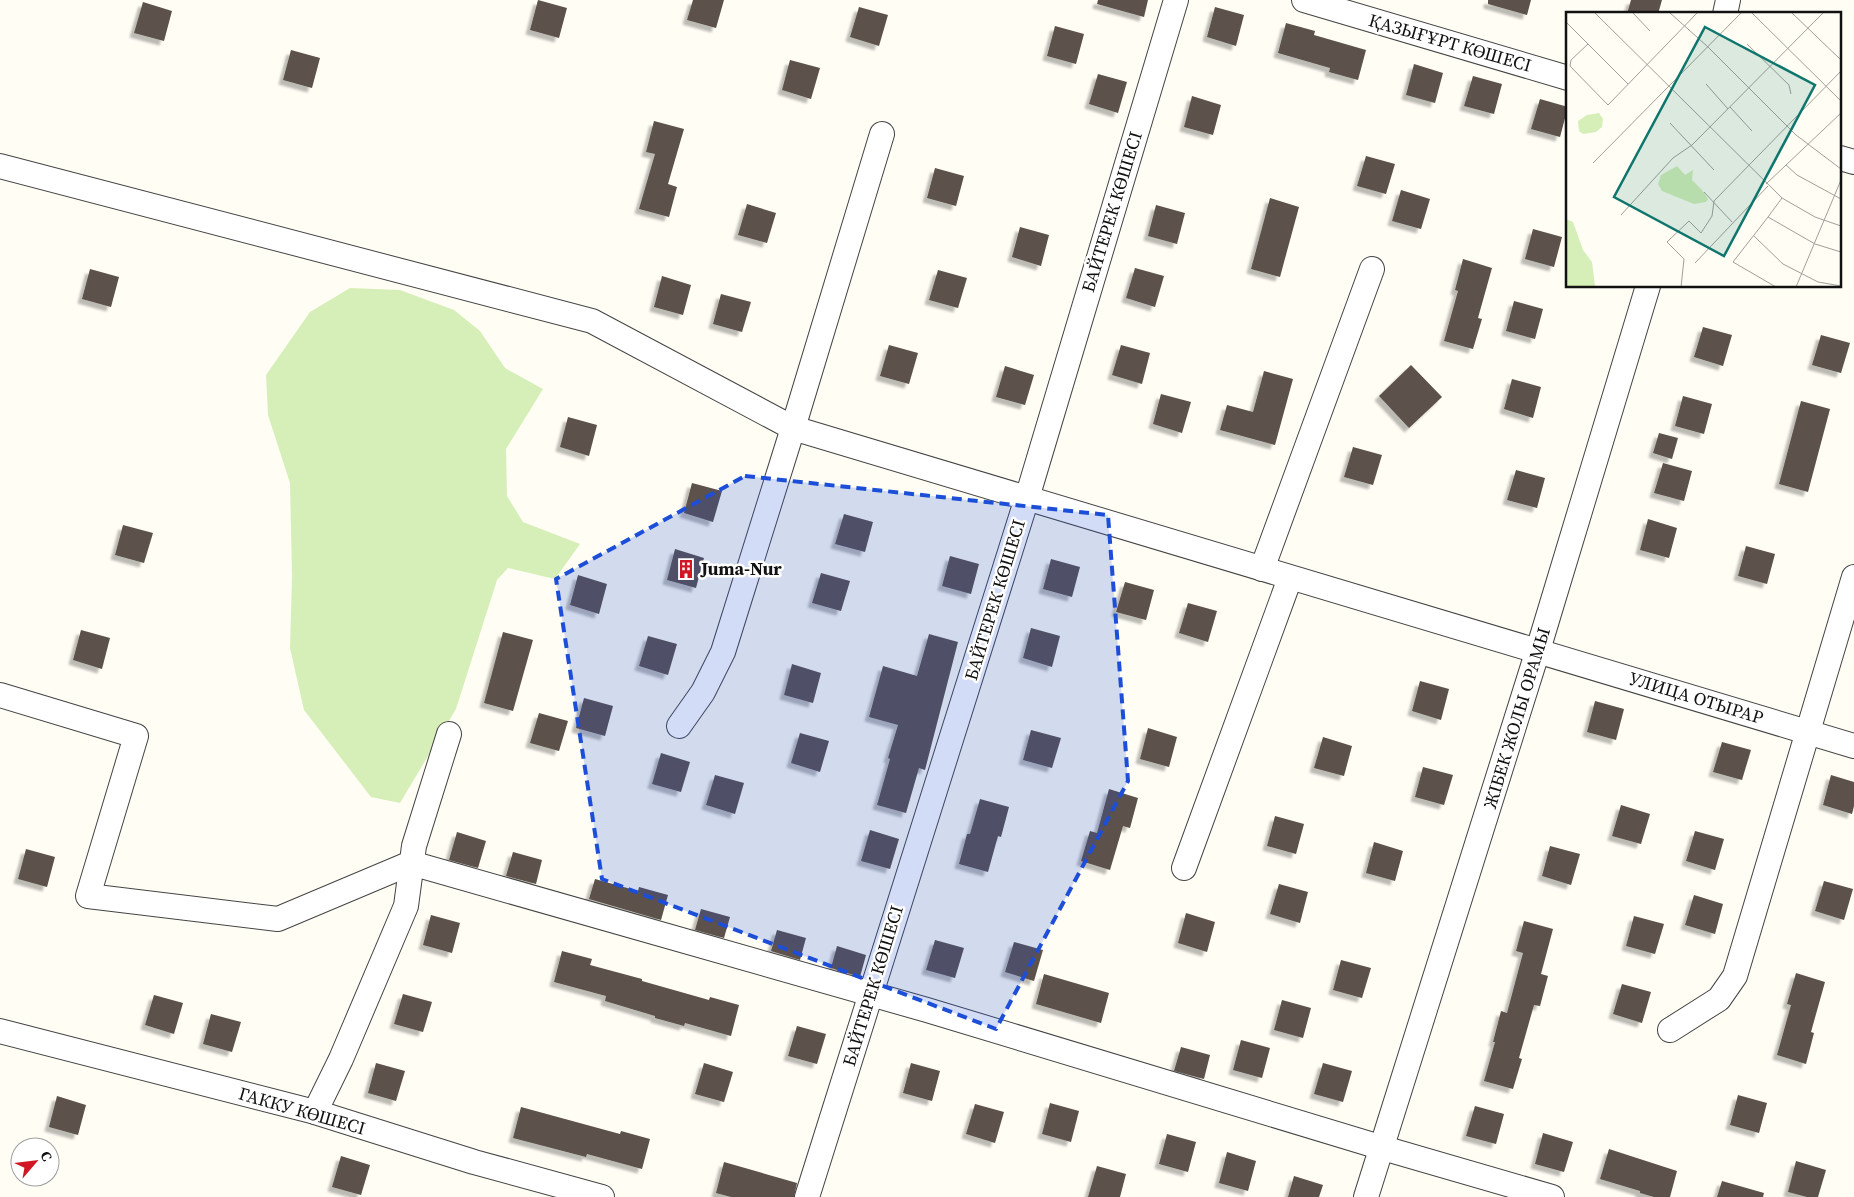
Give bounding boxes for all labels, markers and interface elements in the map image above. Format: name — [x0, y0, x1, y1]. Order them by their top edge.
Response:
street label: ҚАЗЫҒҰРТ КӨШЕСІ — [1366, 7, 1534, 78]
inset map — [1566, 12, 1842, 288]
street label: БАЙТЕРЕК КӨШЕСІ — [1075, 128, 1148, 295]
street label: БАЙТЕРЕК КӨШЕСІ — [958, 516, 1031, 683]
place label: Juma-Nur — [700, 556, 782, 581]
building icon: Juma-Nur — [675, 558, 697, 580]
street label: ЖІБЕК ЖОЛЫ ОРАМЫ — [1477, 624, 1556, 812]
street label: УЛИЦА ОТЫРАР — [1626, 665, 1767, 730]
street label: БАЙТЕРЕК КӨШЕСІ — [836, 902, 909, 1069]
street label: ГАККУ КӨШЕСІ — [236, 1080, 368, 1141]
north arrow — [10, 1137, 60, 1187]
text: С — [36, 1147, 57, 1165]

